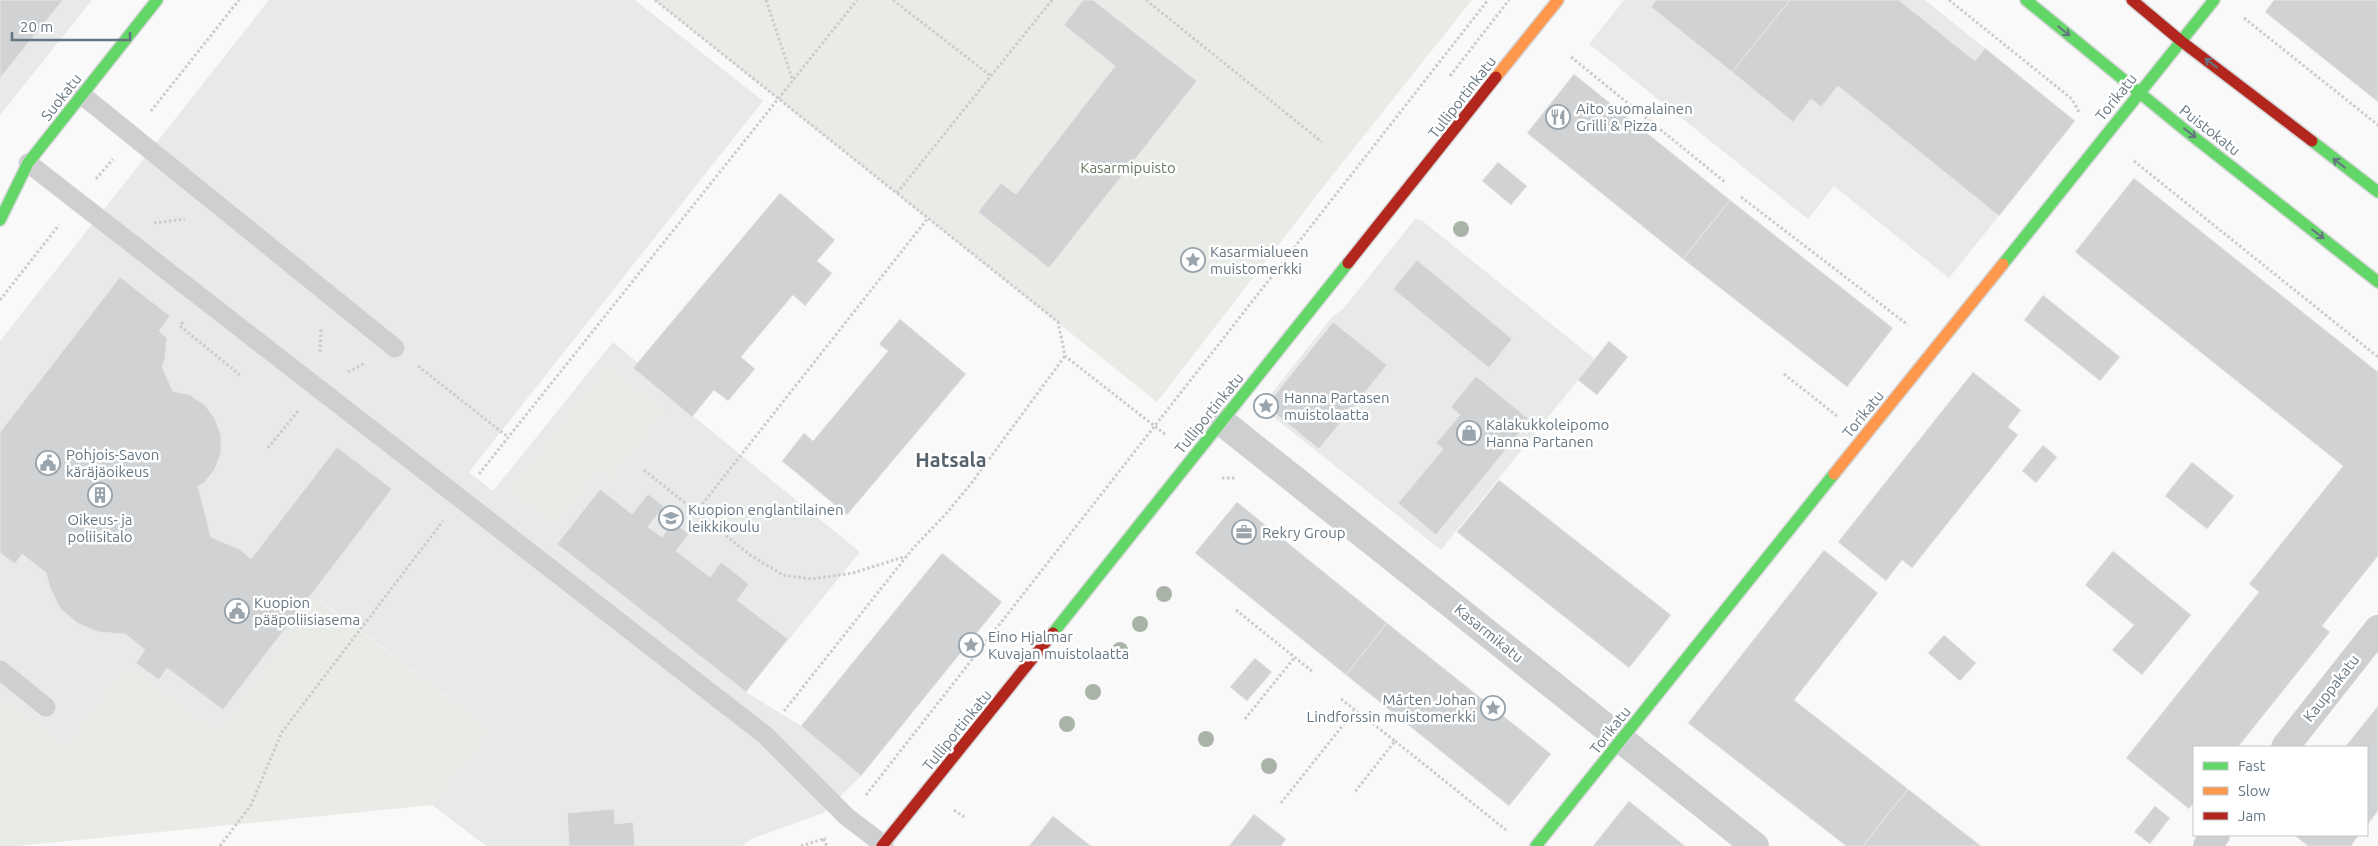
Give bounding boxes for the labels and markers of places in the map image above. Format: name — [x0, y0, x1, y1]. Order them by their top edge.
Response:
place label: Aito suomalainen Grilli & Pizza — [1576, 100, 1693, 134]
restaurant icon: Aito suomalainen Grilli & Pizza — [1545, 104, 1571, 130]
place label: Kasarmialueen muistomerkki — [1210, 243, 1309, 277]
place icon: Kasarmialueen muistomerkki — [1180, 247, 1206, 273]
place label: Hanna Partasen muistolaatta — [1284, 389, 1390, 423]
place icon: Hanna Partasen muistolaatta — [1253, 393, 1279, 419]
place label: Kalakukkoleipomo Hanna Partanen — [1486, 416, 1609, 450]
shop icon: Kalakukkoleipomo Hanna Partanen — [1456, 420, 1482, 446]
place label: Pohjois-Savon käräjäoikeus — [66, 446, 159, 480]
public building icon: Pohjois-Savon käräjäoikeus — [35, 450, 61, 476]
building icon: Oikeus- ja poliisitalo — [87, 482, 113, 508]
place label: Kuopion englantilainen leikkikoulu — [688, 501, 844, 535]
school or university icon: Kuopion englantilainen leikkikoulu — [658, 505, 684, 531]
place label: Oikeus- ja poliisitalo — [67, 511, 133, 545]
office icon: Rekry Group — [1231, 519, 1257, 545]
place label: Rekry Group — [1262, 524, 1346, 541]
place label: Kuopion pääpoliisiasema — [254, 594, 360, 628]
public building icon: Kuopion pääpoliisiasema — [224, 598, 250, 624]
place label: Eino Hjalmar Kuvajan muistolaatta — [988, 628, 1129, 662]
place icon: Eino Hjalmar Kuvajan muistolaatta — [958, 632, 984, 658]
place label: Mårten Johan Lindforssin muistomerkki — [1307, 691, 1476, 725]
place icon: Mårten Johan Lindforssin muistomerkki — [1480, 695, 1506, 721]

